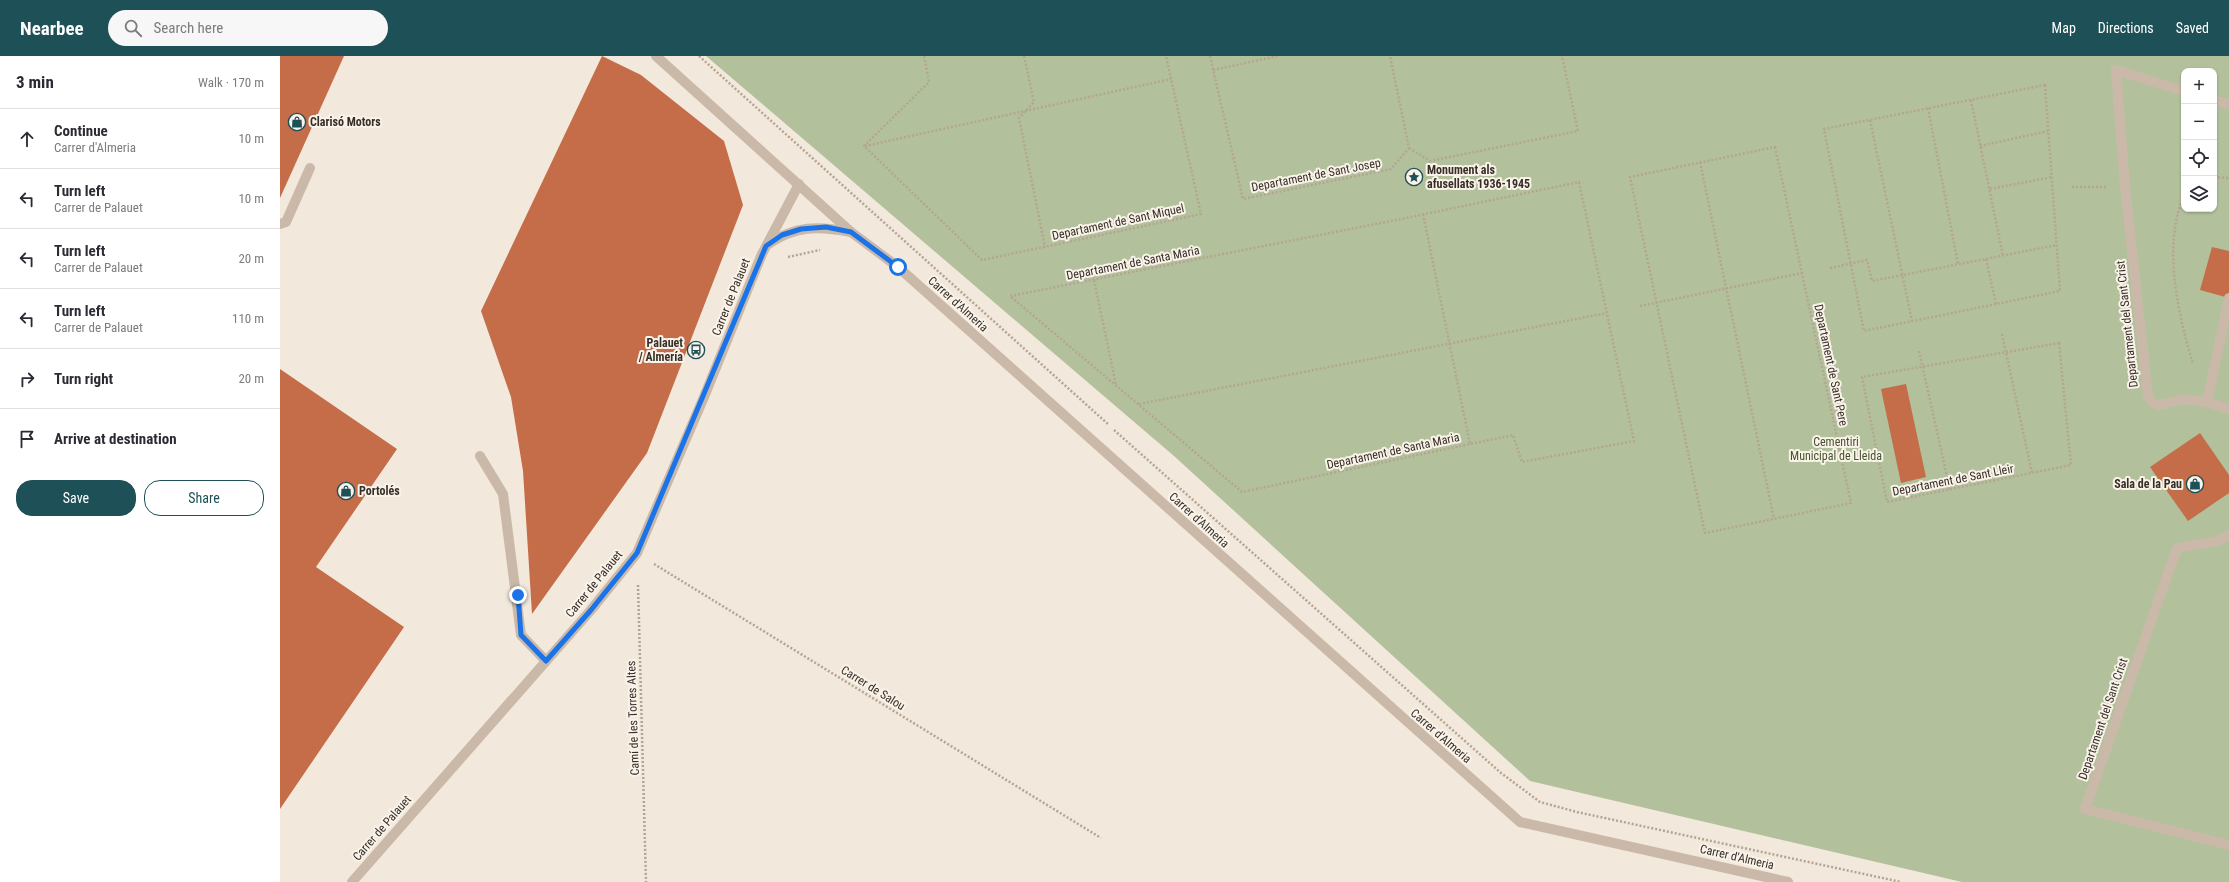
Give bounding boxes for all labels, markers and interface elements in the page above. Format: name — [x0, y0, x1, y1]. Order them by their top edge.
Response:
search box — [108, 10, 388, 46]
text: Nearbee — [20, 17, 84, 40]
icon: search — [122, 17, 144, 39]
text: Search here — [154, 19, 223, 37]
text: Map — [2052, 20, 2076, 36]
text: Directions — [2098, 20, 2154, 36]
text: Saved — [2176, 20, 2209, 36]
map controls — [2181, 68, 2217, 212]
button: + — [2181, 68, 2217, 104]
text: 3 min — [16, 72, 54, 92]
text: Walk · 170 m — [198, 75, 264, 90]
button: − — [2181, 104, 2217, 140]
shop icon: Clarisó Motors — [287, 112, 307, 132]
place label: Clarisó Motors — [310, 115, 381, 129]
text: Continue — [54, 122, 108, 140]
icon: ahead — [16, 128, 38, 150]
text: 10 m — [238, 131, 264, 146]
text: Carrer d'Almeria — [54, 140, 136, 155]
button: locate — [2181, 140, 2217, 176]
street label: Departament de Sant Josep — [1250, 156, 1382, 194]
place label: Monument als afusellats 1936-1945 — [1427, 163, 1530, 191]
place icon: Monument als afusellats 1936-1945 — [1404, 167, 1424, 187]
button: layers — [2181, 176, 2217, 212]
text: Turn left — [54, 182, 105, 200]
icon: left — [16, 188, 38, 210]
text: 10 m — [238, 191, 264, 206]
text: Carrer de Palauet — [54, 200, 143, 215]
street label: Departament de Sant Miquel — [1051, 201, 1185, 243]
text: Turn left — [54, 242, 105, 260]
street label: Departament de Santa Maria — [1065, 243, 1201, 283]
icon: left — [16, 248, 38, 270]
text: 20 m — [238, 251, 264, 266]
street label: Carrer de Palauet — [709, 256, 753, 338]
route start — [889, 258, 907, 276]
street label: Departament del Sant Crist — [2113, 259, 2141, 388]
text: Carrer de Palauet — [54, 260, 143, 275]
street label: Carrer d'Almeria — [925, 273, 991, 335]
text: Turn left — [54, 302, 105, 320]
street label: Departament de Sant Pere — [1811, 303, 1851, 427]
icon: left — [16, 308, 38, 330]
text: 110 m — [232, 311, 264, 326]
text: Carrer de Palauet — [54, 320, 143, 335]
place label: Palauet / Almería — [639, 336, 683, 364]
bus stop icon: Palauet / Almería — [686, 340, 706, 360]
icon: right — [16, 368, 38, 390]
text: Turn right — [54, 370, 113, 388]
text: 20 m — [238, 371, 264, 386]
icon: arrive — [16, 428, 38, 450]
text: Arrive at destination — [54, 430, 177, 448]
street label: Departament de Santa Maria — [1325, 430, 1461, 472]
park label: Cementiri Municipal de Lleida — [1790, 435, 1882, 463]
street label: Departament de Sant Lleir — [1891, 461, 2015, 499]
shop icon: Sala de la Pau — [2185, 474, 2205, 494]
place label: Sala de la Pau — [2114, 477, 2182, 491]
button: Save — [16, 480, 136, 516]
button: Share — [144, 480, 264, 516]
shop icon: Portolés — [336, 481, 356, 501]
place label: Portolés — [359, 484, 400, 498]
street label: Carrer d'Almeria — [1166, 489, 1232, 551]
street label: Carrer de Palauet — [563, 547, 626, 620]
route end — [509, 586, 527, 604]
street label: Departament del Sant Crist — [2076, 656, 2131, 782]
street label: Camí de les Torres Altes — [624, 660, 642, 776]
street label: Carrer de Salou — [838, 663, 908, 713]
street label: Carrer d'Almeria — [1408, 706, 1474, 766]
street label: Carrer de Palauet — [350, 792, 414, 864]
street label: Carrer d'Almeria — [1699, 842, 1776, 872]

